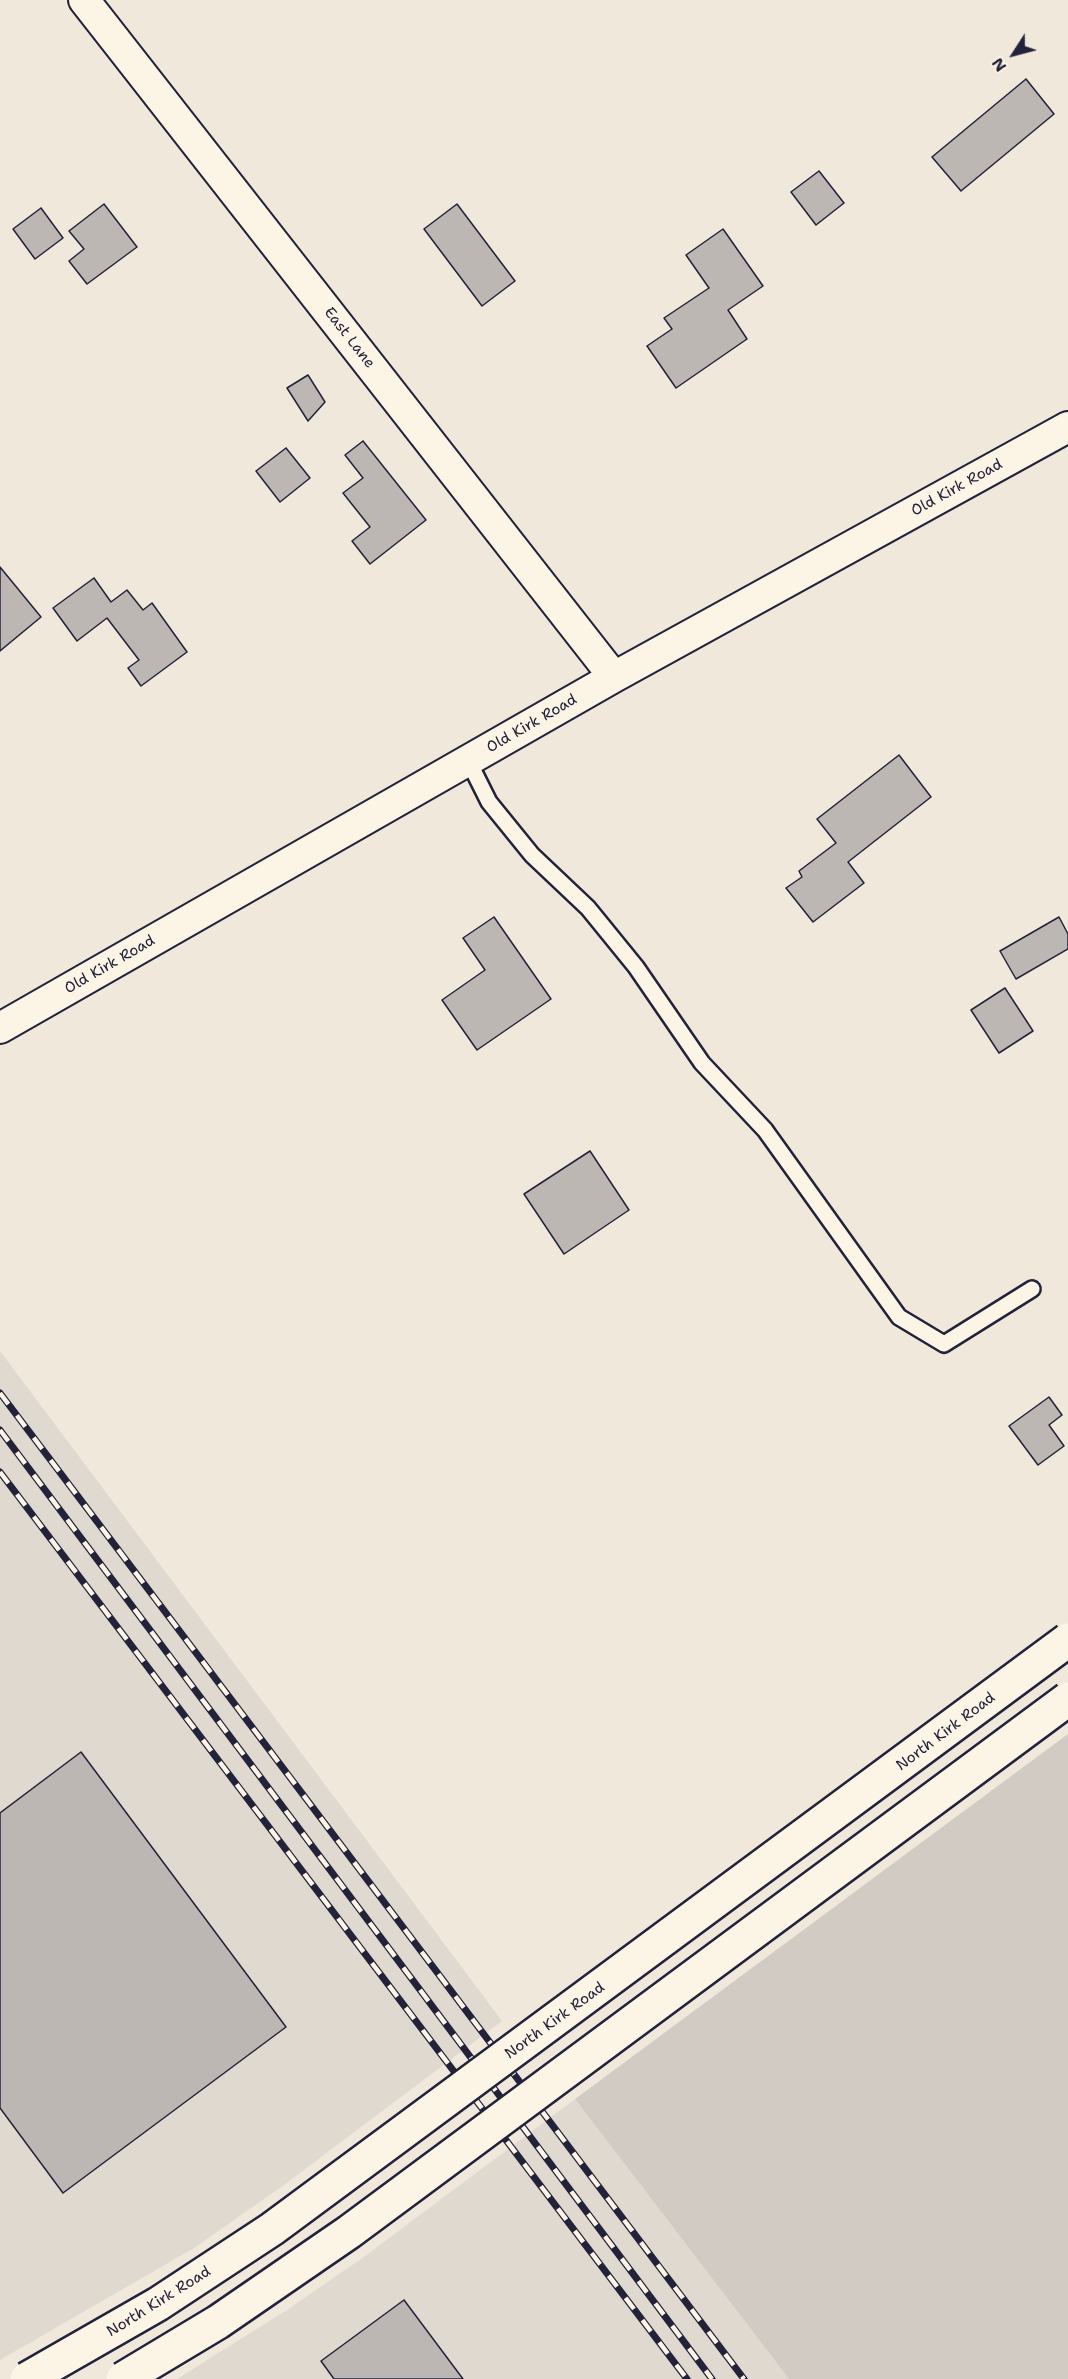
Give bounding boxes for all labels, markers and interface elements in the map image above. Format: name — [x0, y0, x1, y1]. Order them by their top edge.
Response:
north arrow — [984, 24, 1044, 84]
text: N — [987, 54, 1011, 76]
street label: East Lane — [320, 304, 378, 372]
street label: Old Kirk Road — [908, 456, 1006, 520]
street label: Old Kirk Road — [484, 691, 580, 757]
street label: Old Kirk Road — [62, 932, 158, 998]
street label: North Kirk Road — [893, 1689, 999, 1775]
street label: North Kirk Road — [502, 1979, 608, 2063]
street label: North Kirk Road — [104, 2263, 214, 2341]

